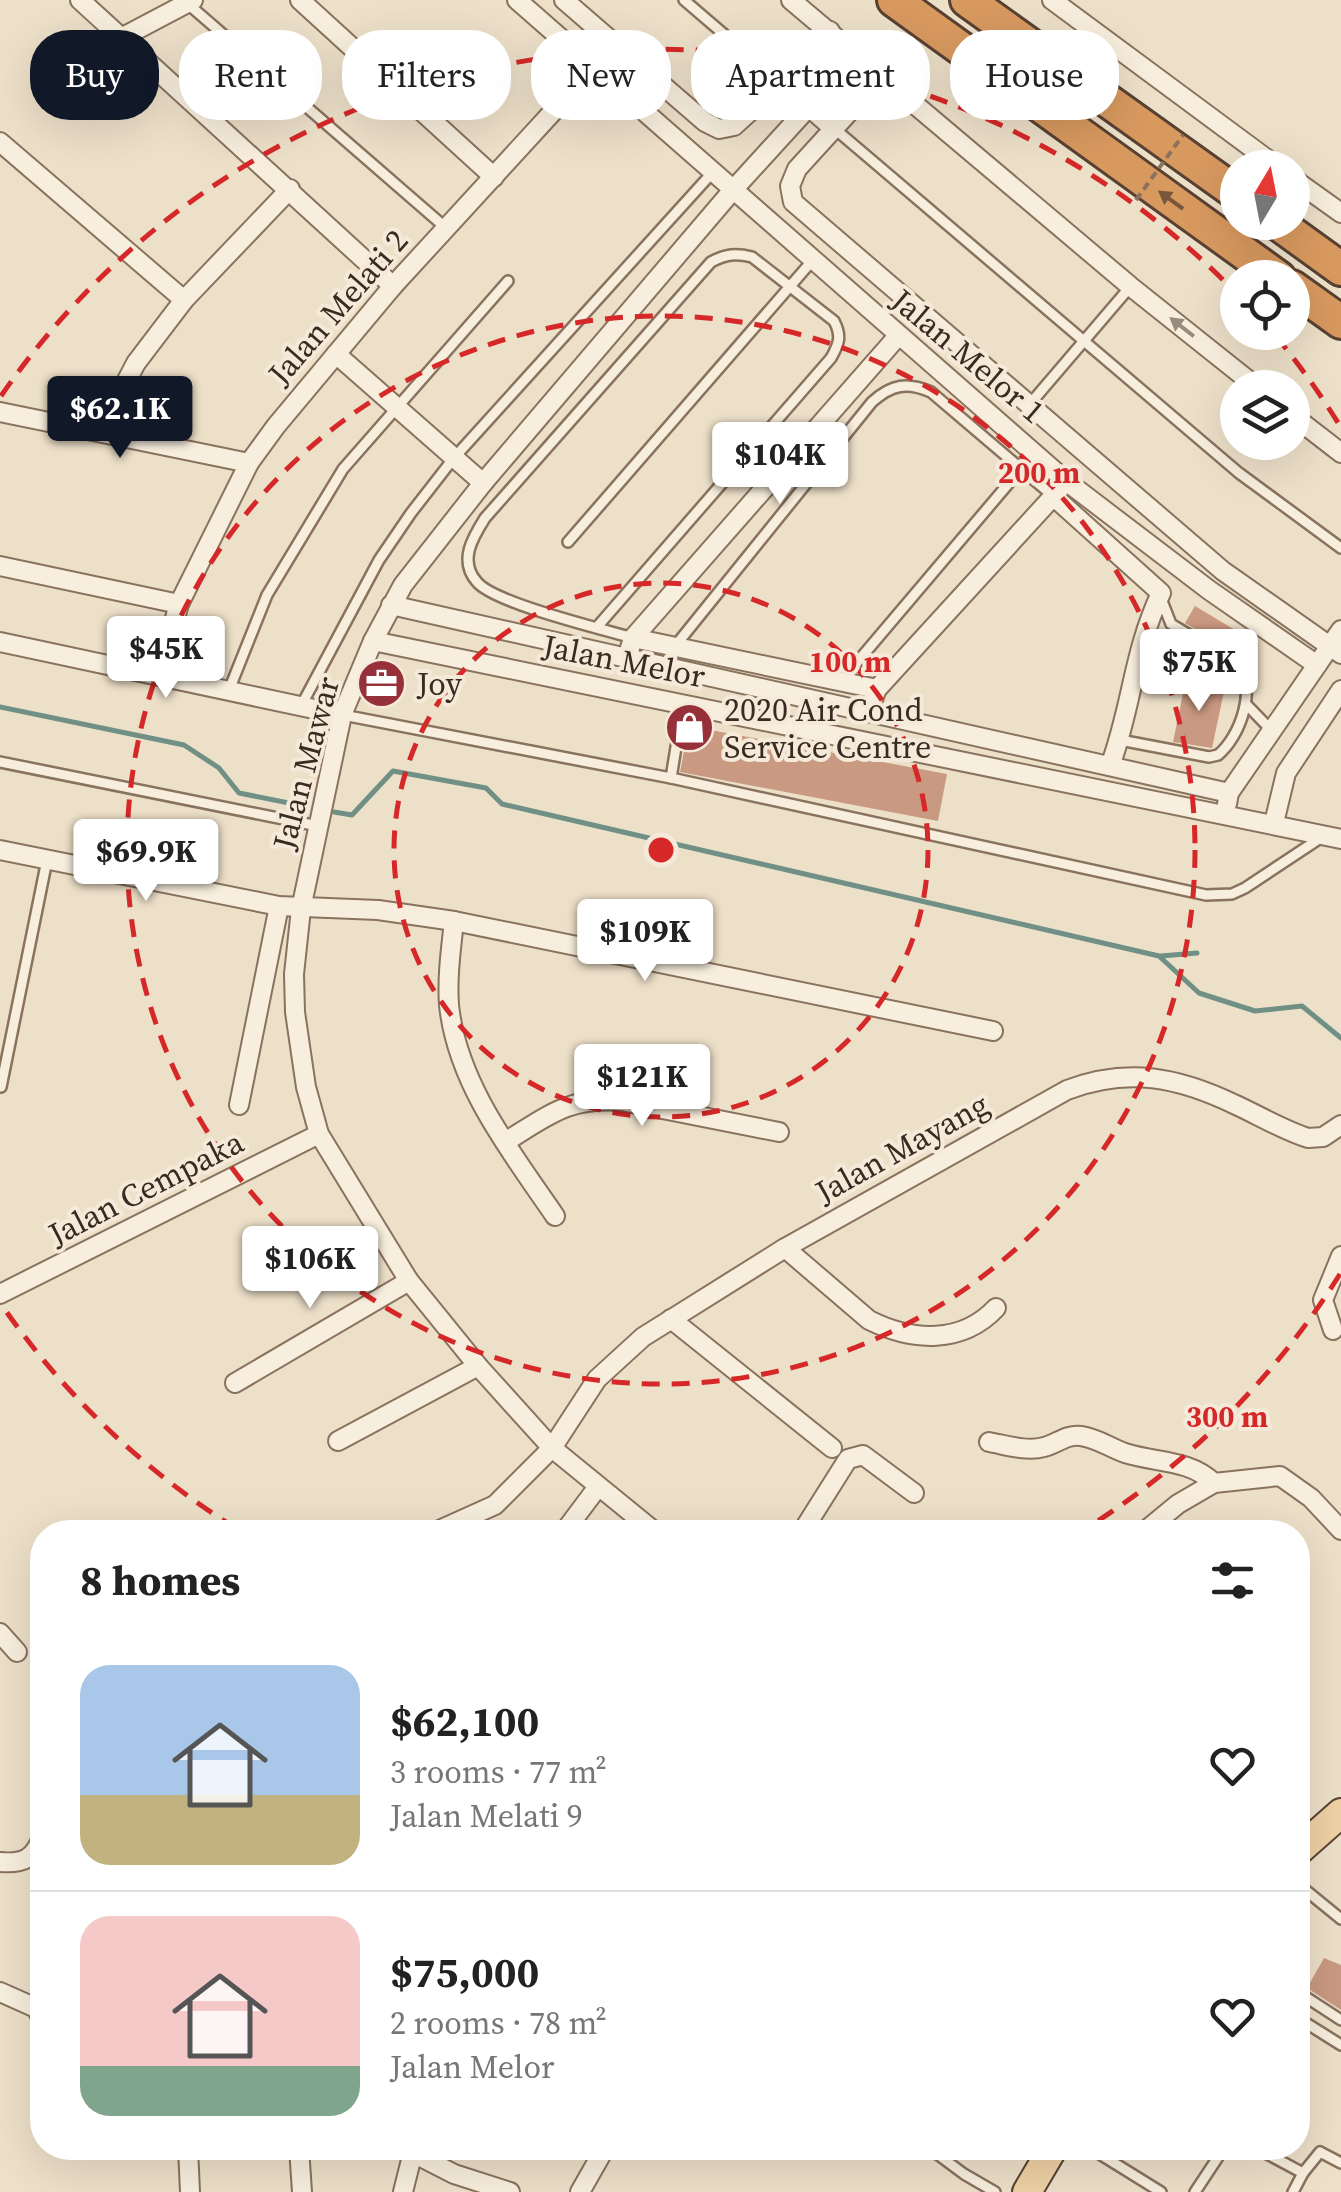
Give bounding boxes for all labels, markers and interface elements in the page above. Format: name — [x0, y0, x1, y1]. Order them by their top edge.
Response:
chip: Buy — [30, 30, 159, 120]
chip: Rent — [179, 30, 322, 120]
chip: Filters — [342, 30, 511, 120]
chip: New — [531, 30, 671, 120]
chip: Apartment — [691, 30, 930, 120]
chip: House — [950, 30, 1119, 120]
north arrow — [1220, 150, 1310, 240]
map controls — [1220, 150, 1310, 460]
one-way arrow — [1158, 191, 1184, 211]
street label: Jalan Melati 2 — [258, 220, 418, 395]
button: locate — [1220, 260, 1310, 350]
street label: Jalan Melor 1 — [881, 278, 1054, 433]
one-way arrow — [1169, 317, 1194, 338]
button: layers — [1220, 370, 1310, 460]
pin: $62.1K — [39, 376, 201, 461]
text: $62.1K — [69, 386, 171, 430]
pin: $104K — [710, 422, 850, 507]
text: $104K — [734, 432, 826, 476]
text: 200 m — [998, 452, 1080, 493]
pin: $45K — [107, 616, 225, 701]
street label: Jalan Melor — [538, 624, 709, 698]
text: $45K — [129, 626, 203, 670]
pin: $75K — [1140, 629, 1258, 714]
text: $75K — [1162, 639, 1236, 683]
text: 100 m — [809, 641, 891, 682]
office icon: Joy — [356, 658, 408, 710]
place label: Joy — [416, 662, 463, 706]
street label: Jalan Mawar — [262, 671, 350, 855]
place label: 2020 Air Cond Service Centre — [724, 688, 931, 769]
shop icon: 2020 Air Cond Service Centre — [663, 702, 715, 754]
pin: $69.9K — [65, 819, 227, 904]
text: $69.9K — [95, 829, 197, 873]
centre of rings — [643, 832, 679, 868]
pin: $109K — [575, 899, 715, 984]
text: $109K — [599, 909, 691, 953]
pin: $121K — [572, 1044, 712, 1129]
text: $121K — [596, 1054, 688, 1098]
street label: Jalan Mayang — [807, 1082, 997, 1214]
street label: Jalan Cempaka — [40, 1120, 252, 1256]
pin: $106K — [240, 1226, 380, 1311]
text: $106K — [264, 1236, 356, 1280]
text: 300 m — [1186, 1396, 1268, 1437]
text: 8 homes — [80, 1551, 240, 1609]
icon: filters — [1205, 1553, 1260, 1608]
text: $62,100 — [390, 1692, 539, 1750]
icon: home — [160, 1705, 280, 1825]
icon: heart — [1205, 1738, 1260, 1793]
text: 3 rooms · 77 m² — [390, 1750, 607, 1794]
text: Jalan Melati 9 — [390, 1794, 583, 1838]
text: $75,000 — [390, 1943, 539, 2001]
icon: home — [160, 1956, 280, 2076]
icon: heart — [1205, 1989, 1260, 2044]
text: 2 rooms · 78 m² — [390, 2001, 607, 2045]
text: Jalan Melor — [390, 2045, 554, 2089]

